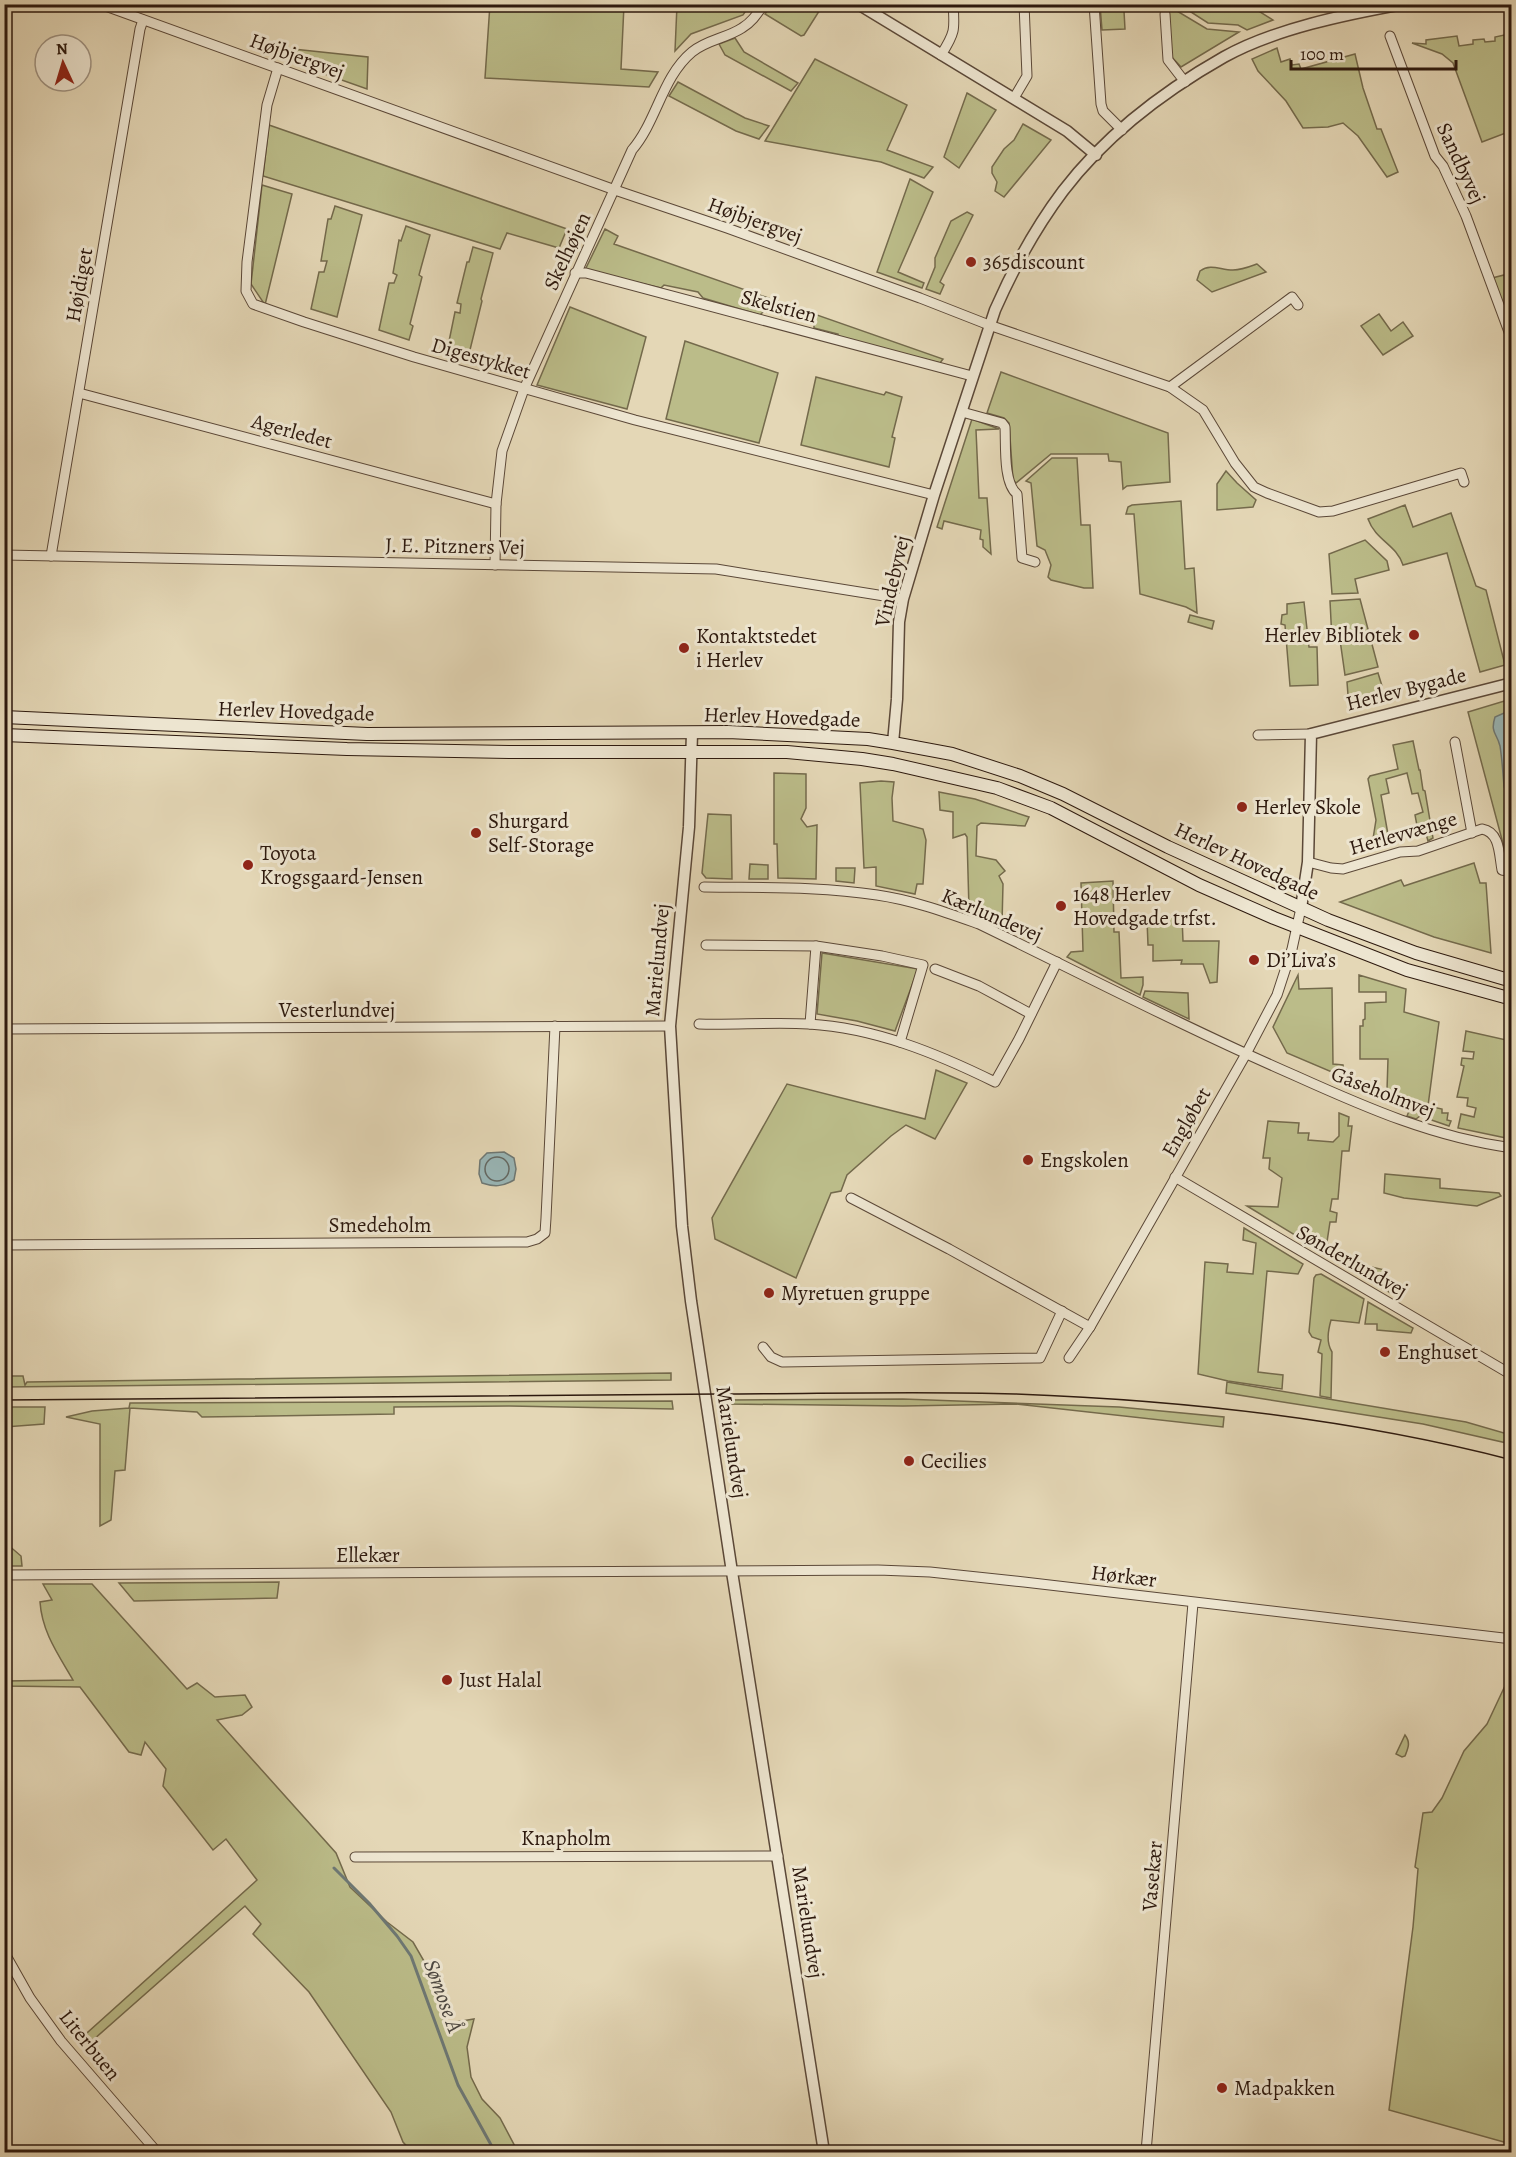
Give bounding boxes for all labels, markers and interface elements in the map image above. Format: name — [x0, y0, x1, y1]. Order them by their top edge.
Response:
street label: Højbjergvej — [246, 26, 348, 86]
north arrow — [33, 33, 93, 93]
scale bar — [1291, 33, 1456, 71]
text: N — [55, 38, 69, 60]
text: 100 m — [1300, 42, 1344, 66]
street label: Sandbyvej — [1430, 118, 1492, 208]
street label: Højbjergvej — [704, 190, 806, 250]
street label: Skelhøjen — [537, 207, 597, 295]
street label: Højdiget — [59, 245, 99, 324]
place label: 365discount — [983, 248, 1085, 276]
marker: 365discount — [964, 255, 978, 269]
street label: Skelstien — [738, 282, 820, 330]
street label: Digestykket — [428, 330, 534, 386]
street label: Agerledet — [248, 407, 335, 455]
street label: J. E. Pitzners Vej — [385, 531, 525, 561]
street label: Vindebyvej — [868, 532, 916, 631]
place label: Herlev Bibliotek — [1264, 621, 1403, 649]
place label: Kontaktstedet i Herlev — [696, 622, 817, 674]
marker: Herlev Bibliotek — [1407, 628, 1421, 642]
marker: Kontaktstedet i Herlev — [677, 641, 691, 655]
street label: Herlev Bygade — [1343, 661, 1469, 717]
street label: Herlev Hovedgade — [217, 694, 375, 728]
street label: Herlev Hovedgade — [703, 700, 861, 734]
place label: Herlev Skole — [1254, 793, 1361, 821]
marker: Herlev Skole — [1235, 800, 1249, 814]
street label: Herlevvænge — [1346, 804, 1460, 862]
place label: Shurgard Self-Storage — [488, 807, 594, 859]
street label: Herlev Hovedgade — [1170, 815, 1324, 907]
marker: Shurgard Self-Storage — [469, 826, 483, 840]
place label: Toyota Krogsgaard-Jensen — [260, 839, 423, 891]
marker: Toyota Krogsgaard-Jensen — [241, 858, 255, 872]
place label: 1648 Herlev Hovedgade trfst. — [1073, 880, 1217, 932]
street label: Kærlundevej — [937, 881, 1047, 949]
marker: 1648 Herlev Hovedgade trfst. — [1054, 899, 1068, 913]
street label: Marielundvej — [638, 902, 676, 1018]
place label: Di’Liva’s — [1266, 946, 1336, 974]
marker: Di’Liva’s — [1247, 953, 1261, 967]
street label: Vesterlundvej — [278, 996, 395, 1024]
street label: Gåseholmvej — [1327, 1059, 1439, 1125]
street label: Engløbet — [1155, 1082, 1217, 1162]
place label: Engskolen — [1040, 1146, 1129, 1174]
marker: Engskolen — [1021, 1153, 1035, 1167]
street label: Smedeholm — [329, 1211, 431, 1239]
street label: Sønderlundvej — [1291, 1218, 1413, 1304]
place label: Myretuen gruppe — [781, 1279, 930, 1307]
marker: Myretuen gruppe — [762, 1286, 776, 1300]
place label: Enghuset — [1397, 1338, 1478, 1366]
marker: Enghuset — [1378, 1345, 1392, 1359]
street label: Marielundvej — [709, 1384, 755, 1500]
place label: Cecilies — [921, 1447, 987, 1475]
marker: Cecilies — [902, 1454, 916, 1468]
street label: Ellekær — [336, 1541, 400, 1569]
street label: Hørkær — [1090, 1558, 1158, 1594]
place label: Just Halal — [459, 1666, 541, 1694]
marker: Just Halal — [440, 1673, 454, 1687]
street label: Knapholm — [521, 1824, 611, 1852]
street label: Vasekær — [1135, 1840, 1169, 1913]
street label: Marielundvej — [785, 1864, 831, 1980]
water label: Sømose Å — [416, 1955, 470, 2037]
street label: Literbuen — [53, 2004, 127, 2086]
place label: Madpakken — [1234, 2074, 1335, 2102]
marker: Madpakken — [1215, 2081, 1229, 2095]

